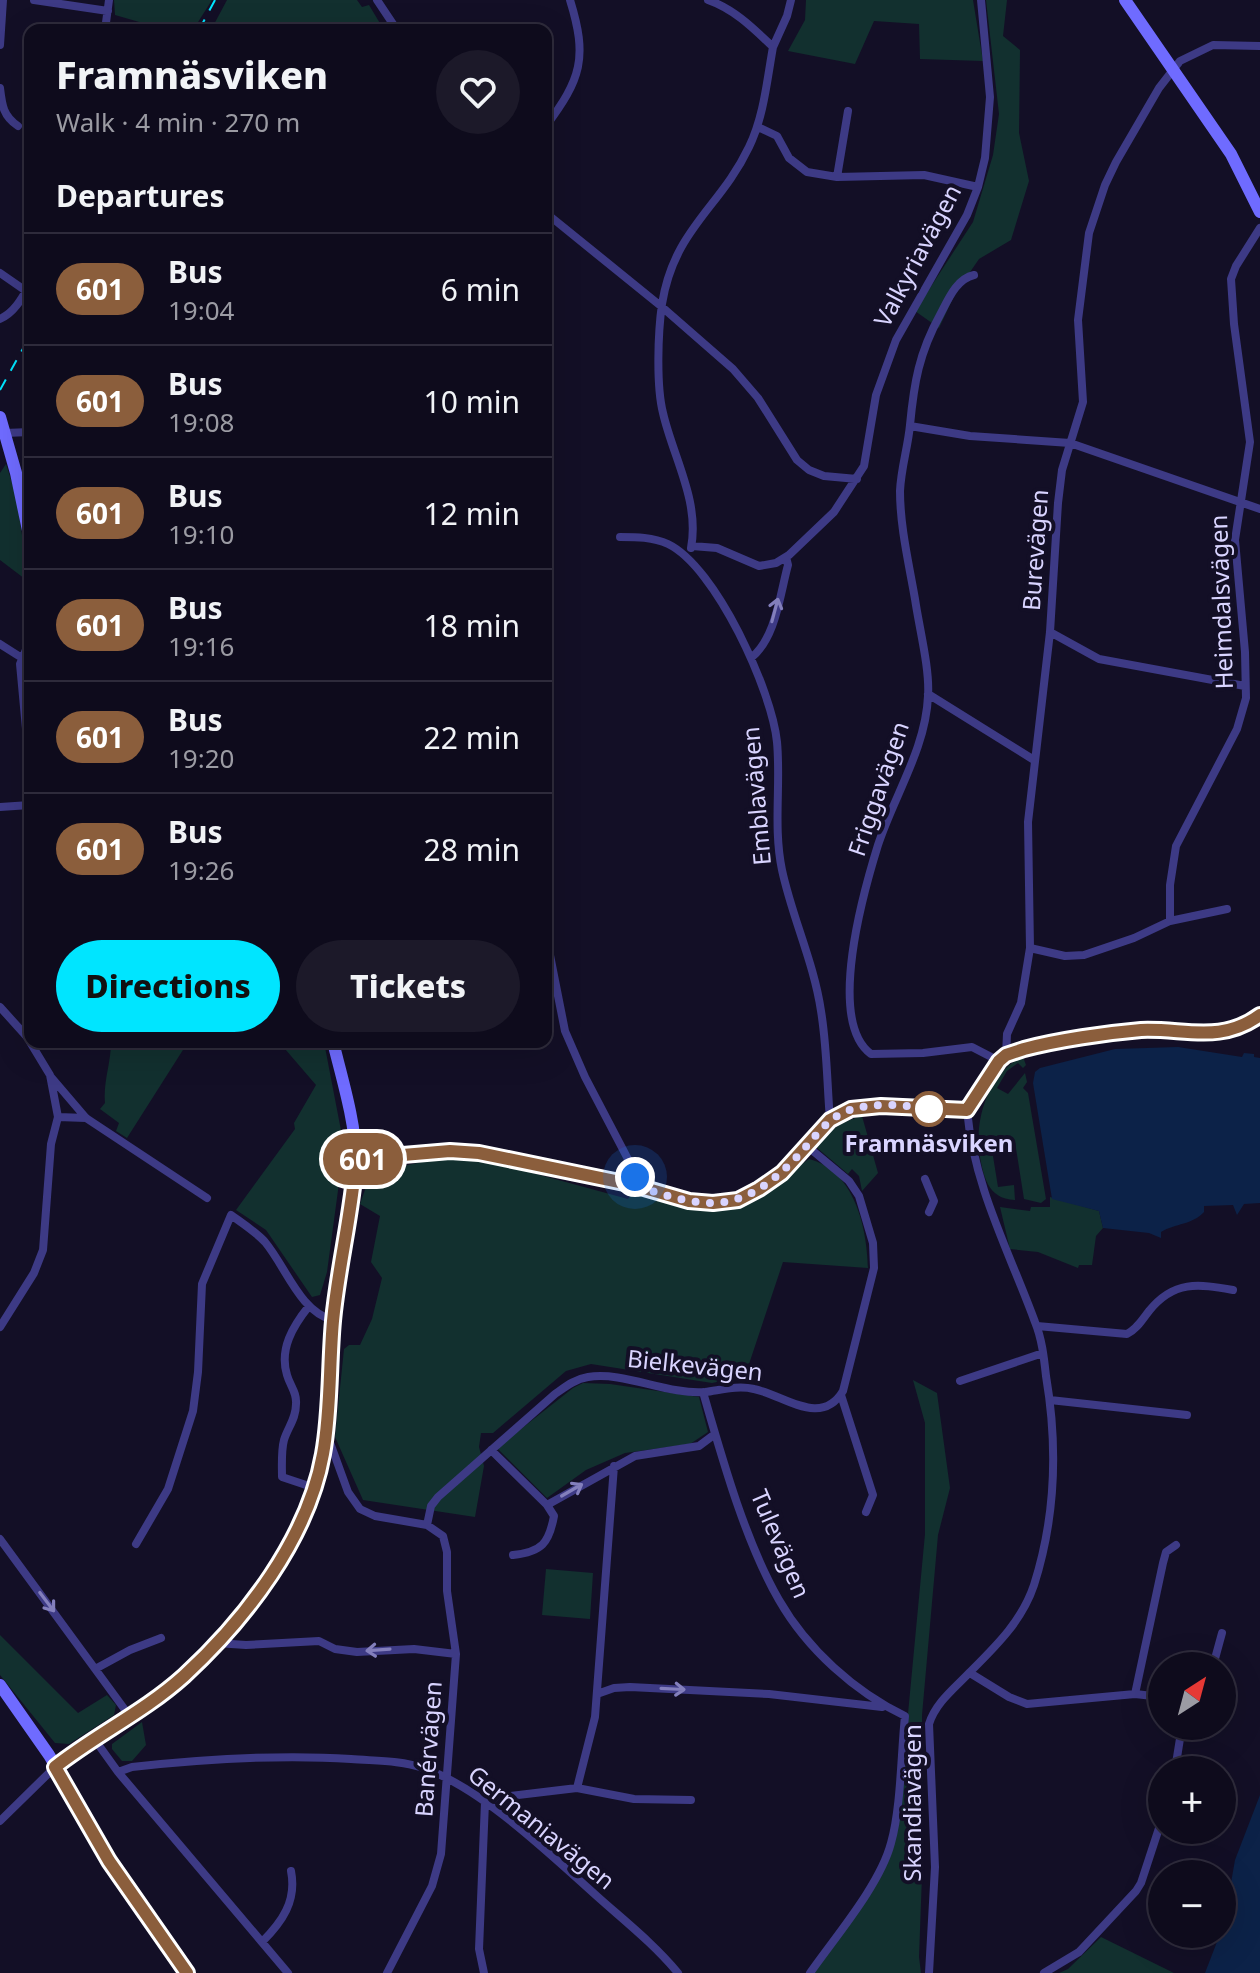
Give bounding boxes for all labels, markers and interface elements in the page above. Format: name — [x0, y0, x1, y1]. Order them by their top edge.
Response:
text: Framnäsviken — [56, 48, 328, 100]
button: heart — [436, 50, 520, 134]
text: Walk · 4 min · 270 m — [56, 104, 300, 140]
text: Departures — [56, 175, 225, 216]
street label: Valkyriavägen — [865, 178, 968, 332]
text: Bus — [168, 251, 223, 292]
text: 6 min — [441, 269, 520, 310]
text: 601 — [76, 270, 124, 308]
text: 19:04 — [168, 292, 234, 328]
text: Bus — [168, 363, 223, 404]
text: 10 min — [424, 381, 520, 422]
text: 601 — [76, 382, 124, 420]
text: 19:08 — [168, 404, 234, 440]
text: Bus — [168, 475, 223, 516]
street label: Burevägen — [1014, 488, 1055, 612]
text: 12 min — [424, 493, 520, 534]
text: 601 — [76, 494, 124, 532]
street label: Heimdalsvägen — [1201, 514, 1240, 690]
text: 19:10 — [168, 516, 234, 552]
text: Bus — [168, 587, 223, 628]
one-way arrow — [769, 598, 784, 624]
text: 18 min — [424, 605, 520, 646]
text: 601 — [76, 606, 124, 644]
text: 19:16 — [168, 628, 234, 664]
text: Bus — [168, 699, 223, 740]
text: 22 min — [424, 717, 520, 758]
street label: Friggavägen — [839, 717, 916, 860]
text: 601 — [76, 718, 124, 756]
street label: Emblavägen — [733, 725, 778, 867]
text: 19:20 — [168, 740, 234, 776]
text: Bus — [168, 811, 223, 852]
text: 28 min — [424, 829, 520, 870]
text: 601 — [76, 830, 124, 868]
text: 19:26 — [168, 852, 234, 888]
button: Directions — [56, 940, 280, 1032]
button: Tickets — [296, 940, 520, 1032]
marker: Framnäsviken — [912, 1092, 946, 1126]
place label: Framnäsviken — [845, 1126, 1013, 1159]
line badge: 601 — [317, 1133, 409, 1185]
text: 601 — [339, 1140, 387, 1178]
your location — [615, 1157, 655, 1197]
street label: Bielkevägen — [626, 1341, 765, 1388]
one-way arrow — [560, 1482, 583, 1498]
street label: Tulevägen — [744, 1484, 819, 1603]
one-way arrow — [38, 1591, 55, 1612]
one-way arrow — [365, 1643, 392, 1658]
north arrow — [1148, 1652, 1236, 1740]
map controls — [1148, 1652, 1236, 1948]
street label: Banérvägen — [406, 1680, 449, 1818]
one-way arrow — [659, 1682, 686, 1697]
street label: Skandiavägen — [895, 1724, 928, 1882]
button: + — [1148, 1756, 1236, 1844]
street label: Germaniavägen — [462, 1757, 622, 1896]
button: − — [1148, 1860, 1236, 1948]

